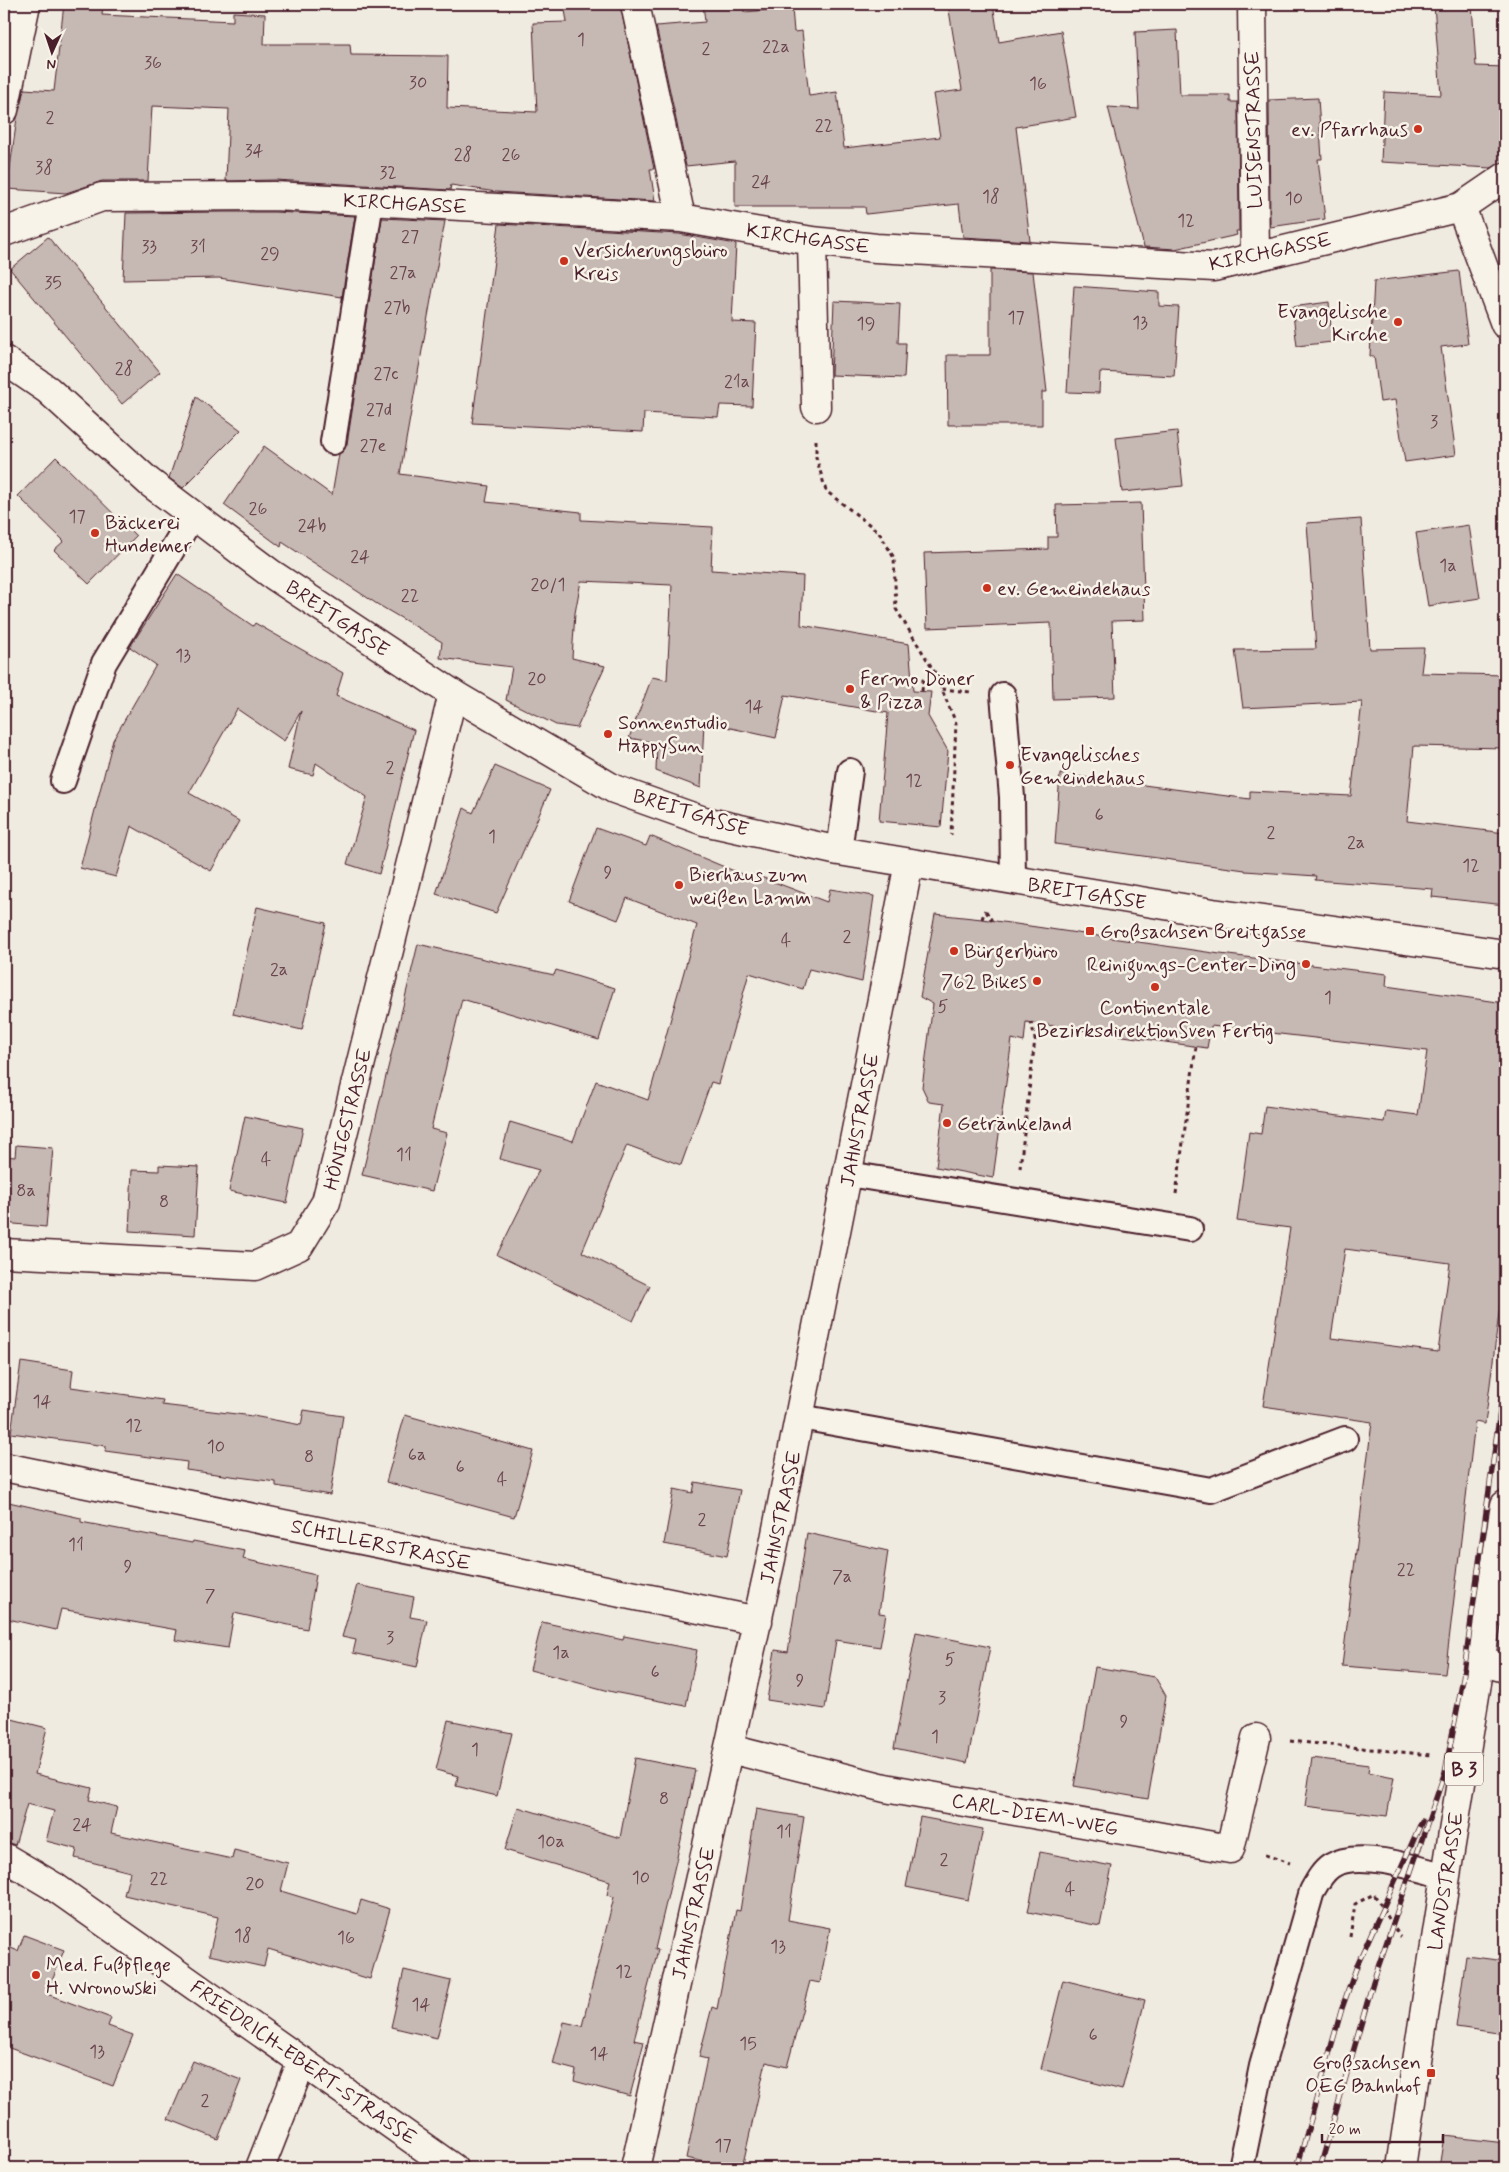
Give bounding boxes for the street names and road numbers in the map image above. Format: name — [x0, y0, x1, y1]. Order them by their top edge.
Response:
street label: LUISENSTRASSE — [1240, 51, 1269, 209]
street label: KIRCHGASSE — [342, 188, 468, 221]
street label: KIRCHGASSE — [744, 217, 871, 261]
street label: KIRCHGASSE — [1207, 226, 1334, 279]
street label: BREITGASSE — [280, 575, 394, 664]
street label: BREITGASSE — [629, 783, 752, 844]
street label: BREITGASSE — [1026, 872, 1148, 917]
street label: HÖNIGSTRASSE — [318, 1046, 379, 1193]
street label: JAHNSTRASSE — [834, 1051, 887, 1189]
street label: JAHNSTRASSE — [754, 1448, 809, 1586]
street label: SCHILLERSTRASSE — [288, 1513, 473, 1578]
road number: B 3 — [1445, 1752, 1483, 1786]
street label: CARL-DIEM-WEG — [949, 1788, 1120, 1843]
street label: LANDSTRASSE — [1422, 1810, 1471, 1953]
street label: JAHNSTRASSE — [666, 1844, 723, 1982]
street label: FRIEDRICH-EBERT-STRASSE — [184, 1974, 422, 2152]

